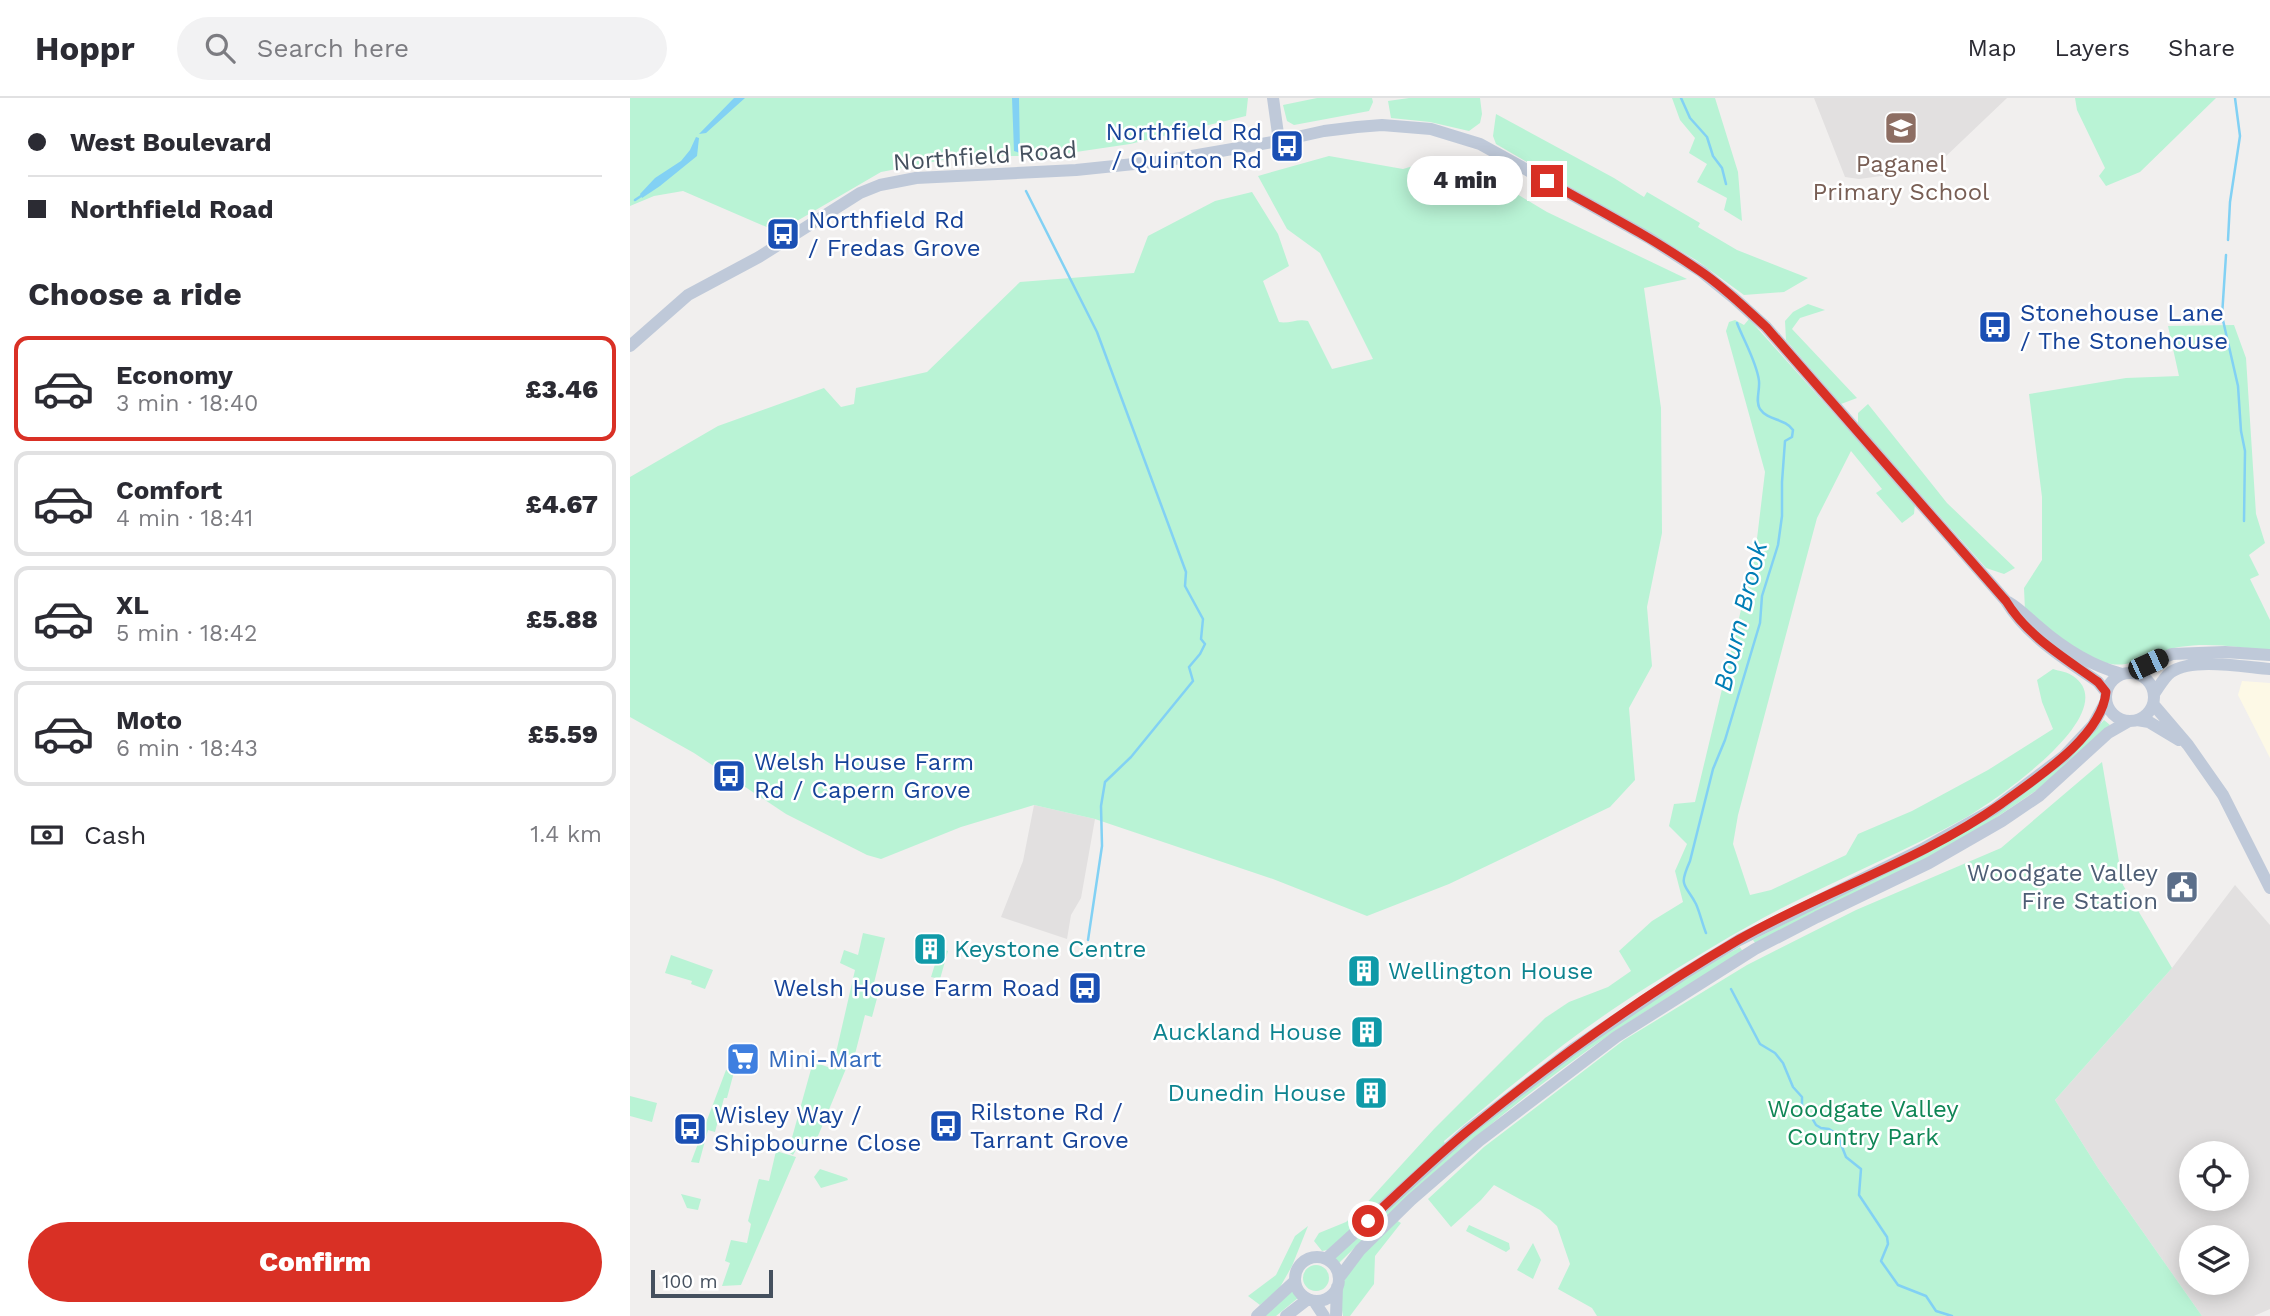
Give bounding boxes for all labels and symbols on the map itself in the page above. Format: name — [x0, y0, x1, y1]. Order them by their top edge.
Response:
school or university icon: Paganel Primary School — [1882, 109, 1920, 147]
place label: Northfield Rd / Quinton Rd — [1106, 118, 1262, 174]
bus stop icon: Northfield Rd / Quinton Rd — [1268, 127, 1306, 165]
street label: Northfield Road — [892, 136, 1078, 176]
place label: Paganel Primary School — [1813, 150, 1990, 206]
callout: 4 min — [1407, 156, 1522, 206]
route end — [1531, 165, 1563, 197]
place label: Northfield Rd / Fredas Grove — [808, 206, 981, 262]
bus stop icon: Northfield Rd / Fredas Grove — [764, 215, 802, 253]
place label: Stonehouse Lane / The Stonehouse — [2020, 299, 2228, 355]
bus stop icon: Stonehouse Lane / The Stonehouse — [1976, 308, 2014, 346]
water label: Bourn Brook — [1707, 537, 1773, 694]
car — [2125, 646, 2172, 682]
place label: Welsh House Farm Rd / Capern Grove — [754, 748, 974, 804]
bus stop icon: Welsh House Farm Rd / Capern Grove — [710, 757, 748, 795]
place label: Woodgate Valley Fire Station — [1967, 859, 2159, 915]
public building icon: Woodgate Valley Fire Station — [2163, 868, 2201, 906]
building icon: Keystone Centre — [911, 930, 949, 968]
place label: Keystone Centre — [954, 935, 1146, 963]
building icon: Wellington House — [1345, 952, 1383, 990]
place label: Wellington House — [1388, 957, 1593, 985]
bus stop icon: Welsh House Farm Road — [1066, 969, 1104, 1007]
place label: Welsh House Farm Road — [773, 974, 1060, 1002]
building icon: Auckland House — [1348, 1013, 1386, 1051]
place label: Auckland House — [1152, 1018, 1342, 1046]
supermarket icon: Mini-Mart — [724, 1040, 762, 1078]
place label: Mini-Mart — [768, 1045, 881, 1073]
building icon: Dunedin House — [1352, 1074, 1390, 1112]
place label: Dunedin House — [1168, 1079, 1346, 1107]
park label: Woodgate Valley Country Park — [1767, 1095, 1959, 1151]
place label: Rilstone Rd / Tarrant Grove — [970, 1098, 1129, 1154]
place label: Wisley Way / Shipbourne Close — [714, 1101, 921, 1157]
bus stop icon: Rilstone Rd / Tarrant Grove — [927, 1107, 965, 1145]
bus stop icon: Wisley Way / Shipbourne Close — [671, 1110, 709, 1148]
route start — [1352, 1205, 1384, 1237]
scale bar — [651, 1267, 774, 1299]

